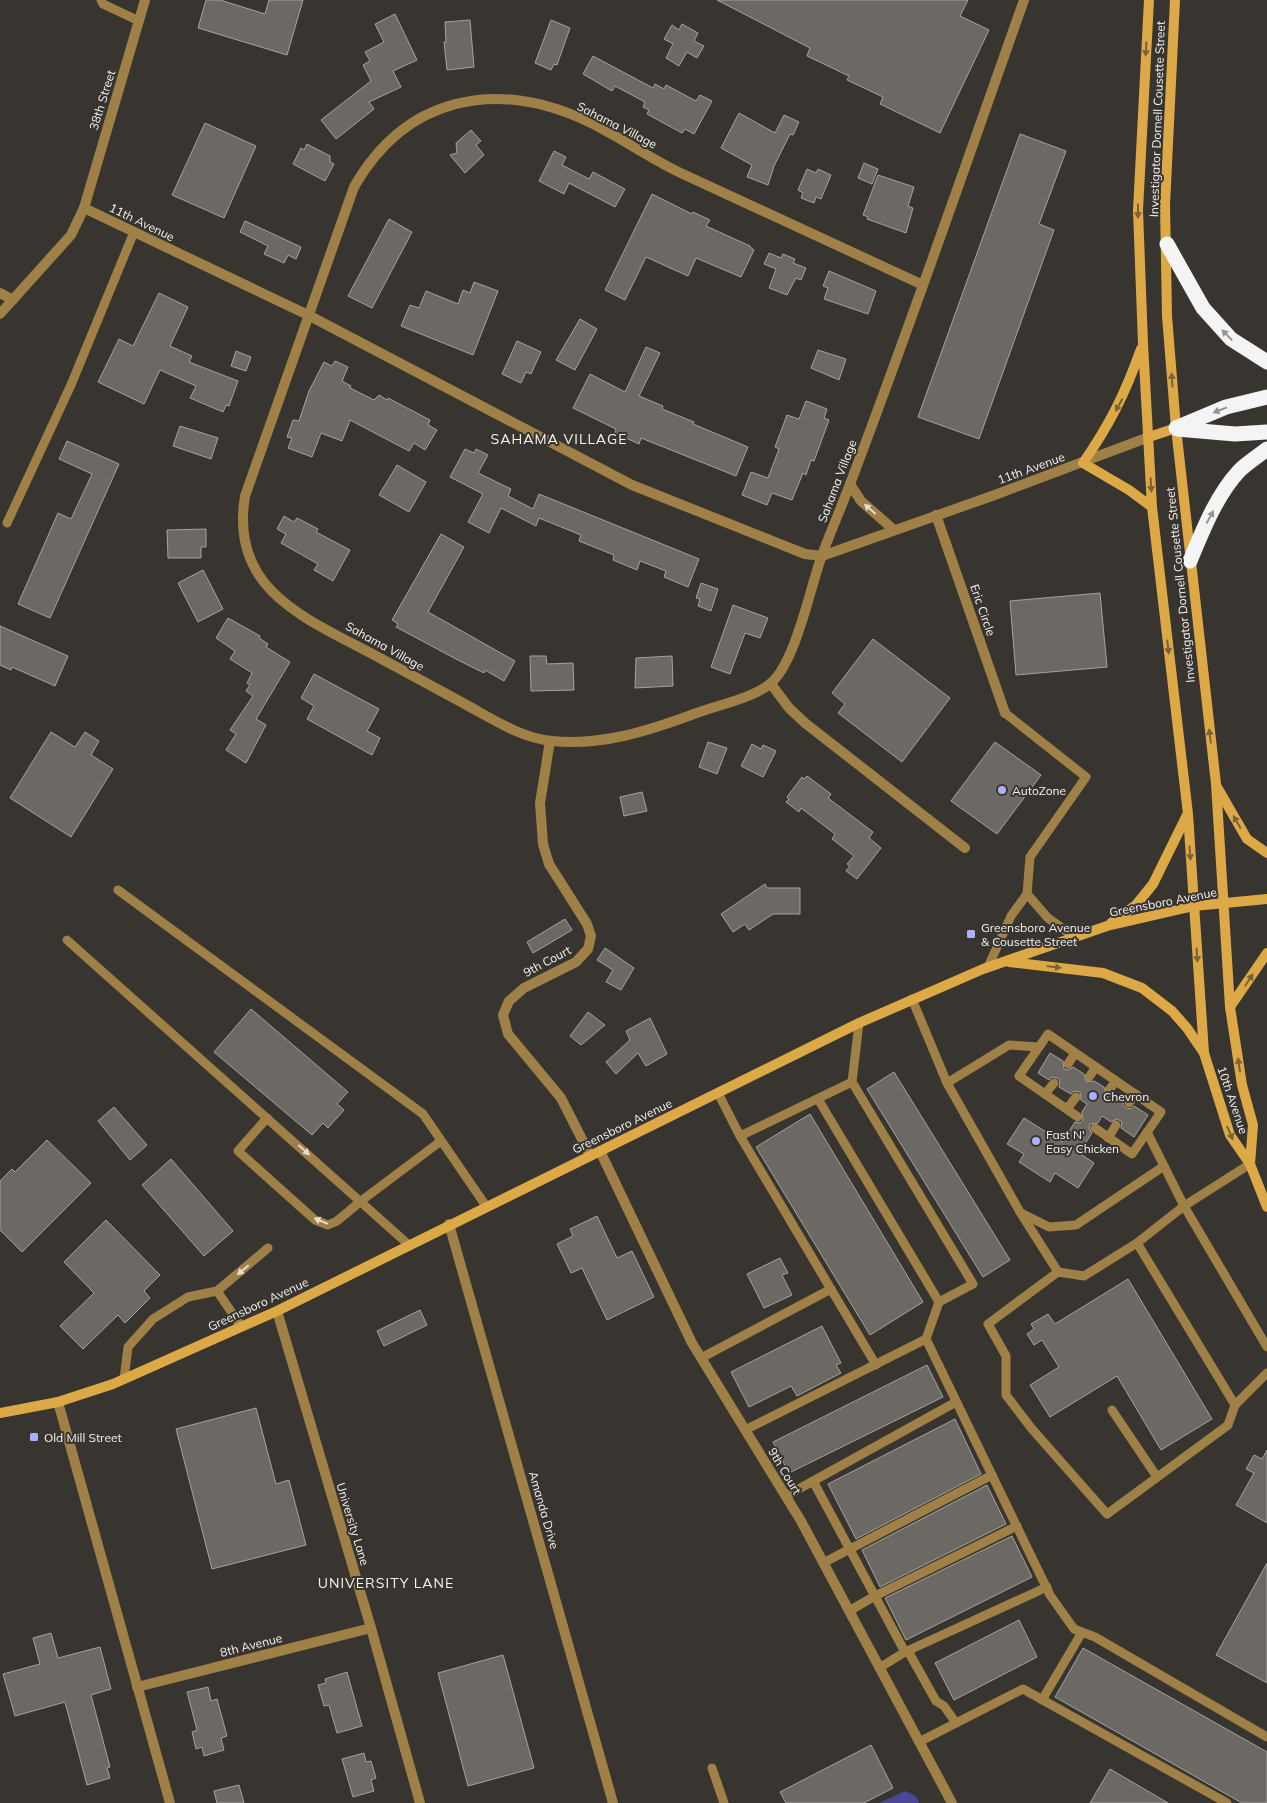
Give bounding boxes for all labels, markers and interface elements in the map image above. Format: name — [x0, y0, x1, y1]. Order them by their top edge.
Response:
street label: Investigator Dornell Cousette Street — [1146, 21, 1168, 217]
one-way arrow — [1142, 41, 1150, 57]
street label: 38th Street — [86, 68, 118, 132]
street label: Sahama Village — [575, 98, 659, 152]
street label: 11th Avenue — [107, 200, 177, 244]
one-way arrow — [1134, 203, 1142, 219]
one-way arrow — [1221, 329, 1233, 341]
one-way arrow — [1168, 372, 1176, 388]
one-way arrow — [1114, 399, 1123, 412]
one-way arrow — [1212, 406, 1227, 414]
district label: SAHAMA VILLAGE — [491, 430, 627, 448]
street label: Sahama Village — [814, 437, 860, 525]
street label: 11th Avenue — [995, 449, 1067, 487]
one-way arrow — [1147, 478, 1155, 494]
street label: Investigator Dornell Cousette Street — [1162, 487, 1198, 683]
one-way arrow — [864, 503, 876, 515]
one-way arrow — [1205, 510, 1214, 523]
street label: Eric Circle — [967, 582, 999, 638]
street label: Sahama Village — [343, 618, 427, 674]
one-way arrow — [1164, 639, 1172, 655]
one-way arrow — [1206, 728, 1214, 744]
place label: AutoZone — [1012, 783, 1066, 798]
marker: AutoZone — [996, 784, 1008, 796]
one-way arrow — [1233, 816, 1242, 829]
one-way arrow — [1187, 846, 1195, 862]
street label: Greensboro Avenue — [1108, 884, 1218, 920]
place label: Greensboro Avenue & Cousette Street — [981, 920, 1090, 949]
marker: Greensboro Avenue & Cousette Street — [965, 928, 977, 940]
street label: 9th Court — [521, 942, 573, 980]
one-way arrow — [1194, 947, 1202, 963]
one-way arrow — [1047, 963, 1063, 971]
one-way arrow — [1244, 973, 1253, 987]
one-way arrow — [1234, 1057, 1242, 1073]
street label: 10th Avenue — [1214, 1064, 1252, 1136]
place label: Chevron — [1103, 1089, 1149, 1104]
marker: Chevron — [1087, 1090, 1099, 1102]
street label: Greensboro Avenue — [570, 1095, 674, 1157]
one-way arrow — [1227, 1126, 1235, 1140]
place label: Fast N' Easy Chicken — [1046, 1127, 1119, 1156]
marker: Fast N' Easy Chicken — [1030, 1135, 1042, 1147]
one-way arrow — [297, 1145, 310, 1156]
one-way arrow — [313, 1217, 328, 1225]
one-way arrow — [236, 1264, 249, 1275]
street label: Greensboro Avenue — [205, 1274, 311, 1334]
place label: Old Mill Street — [44, 1430, 122, 1445]
marker: Old Mill Street — [28, 1431, 40, 1443]
street label: 9th Court — [765, 1445, 805, 1497]
street label: Amanda Drive — [526, 1469, 562, 1551]
street label: University Lane — [333, 1481, 373, 1567]
district label: UNIVERSITY LANE — [318, 1574, 454, 1592]
street label: 8th Avenue — [218, 1630, 284, 1660]

